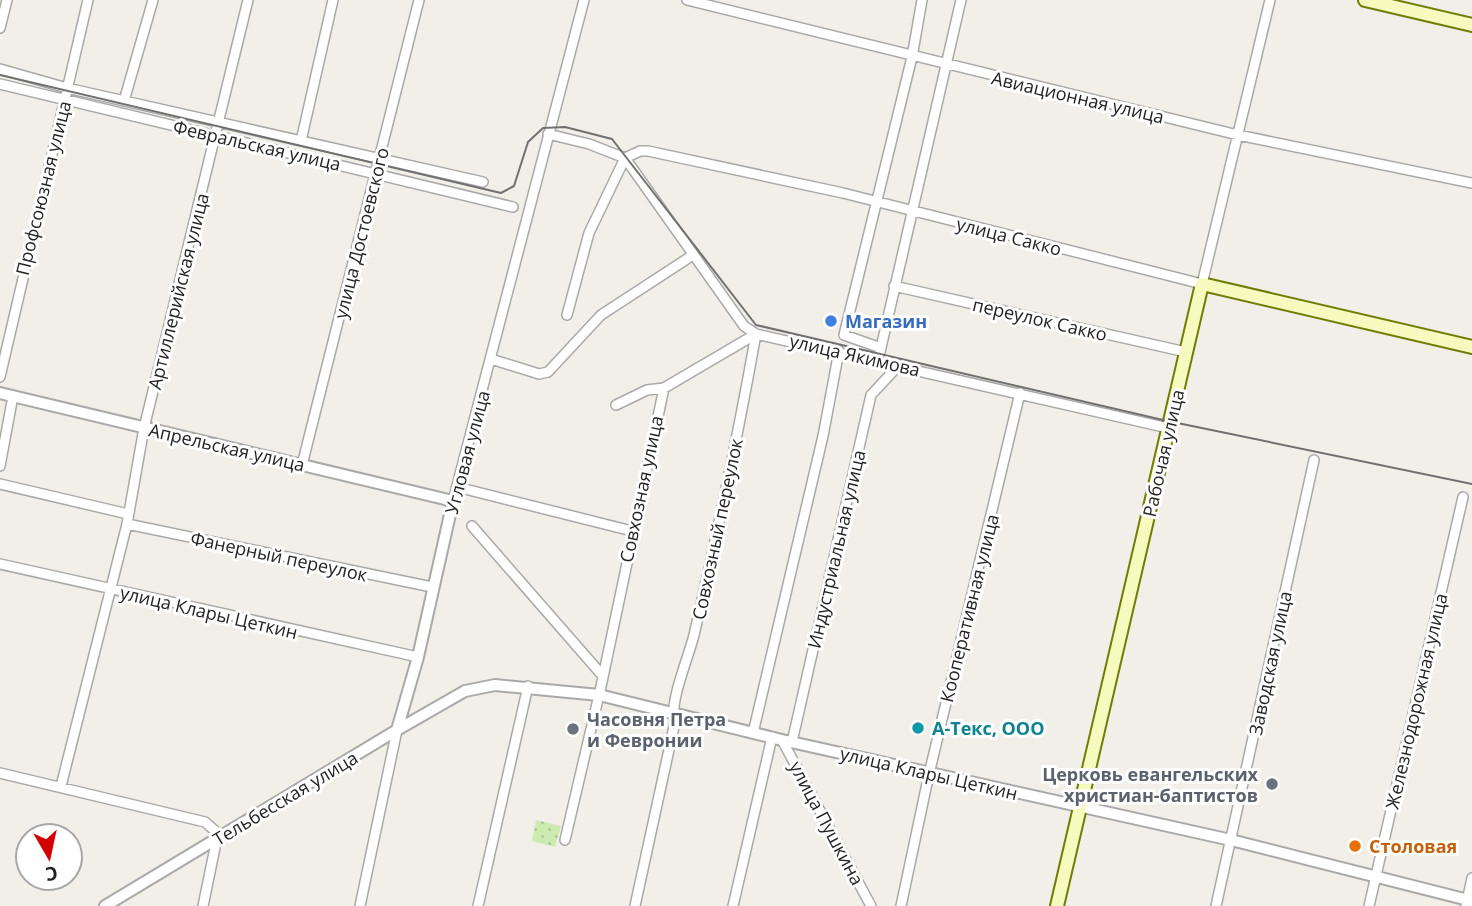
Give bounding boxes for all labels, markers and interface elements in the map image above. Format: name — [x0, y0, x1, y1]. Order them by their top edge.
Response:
street label: Авиационная улица — [989, 65, 1167, 129]
street label: Профсоюзная улица — [10, 98, 76, 278]
street label: Февральская улица — [171, 114, 343, 176]
street label: улица Достоевского — [328, 145, 394, 321]
street label: Артиллерийская улица — [142, 190, 214, 392]
street label: улица Сакко — [954, 211, 1064, 261]
street label: переулок Сакко — [970, 292, 1110, 346]
place label: Магазин — [845, 309, 927, 333]
marker: Магазин — [823, 313, 839, 329]
street label: улица Якимова — [787, 328, 923, 382]
street label: Рабочая улица — [1137, 387, 1189, 519]
street label: Угловая улица — [439, 388, 495, 516]
street label: Совхозная улица — [614, 413, 668, 565]
street label: Апрельская улица — [147, 417, 307, 477]
street label: Совхозный переулок — [686, 436, 748, 622]
street label: Индустриальная улица — [801, 447, 871, 651]
street label: Кооперативная улица — [934, 511, 1004, 705]
street label: Фанерный переулок — [188, 526, 370, 587]
street label: улица Клары Цеткин — [118, 580, 300, 644]
street label: Заводская улица — [1243, 589, 1297, 737]
street label: Железнодорожная улица — [1379, 591, 1453, 811]
place label: Часовня Петра и Февронии — [587, 707, 726, 752]
place label: А-Текс, ООО — [932, 716, 1044, 740]
marker: А-Текс, ООО — [910, 720, 926, 736]
marker: Часовня Петра и Февронии — [565, 721, 581, 737]
street label: улица Клары Цеткин — [838, 741, 1020, 805]
street label: Тельбесская улица — [208, 745, 362, 851]
street label: улица Пушкина — [784, 757, 870, 889]
place label: Церковь евангельских христиан-баптистов — [1042, 762, 1259, 807]
marker: Церковь евангельских христиан-баптистов — [1264, 776, 1280, 792]
north arrow — [14, 822, 84, 892]
place label: Столовая — [1369, 834, 1457, 858]
marker: Столовая — [1347, 838, 1363, 854]
text: С — [44, 860, 60, 888]

